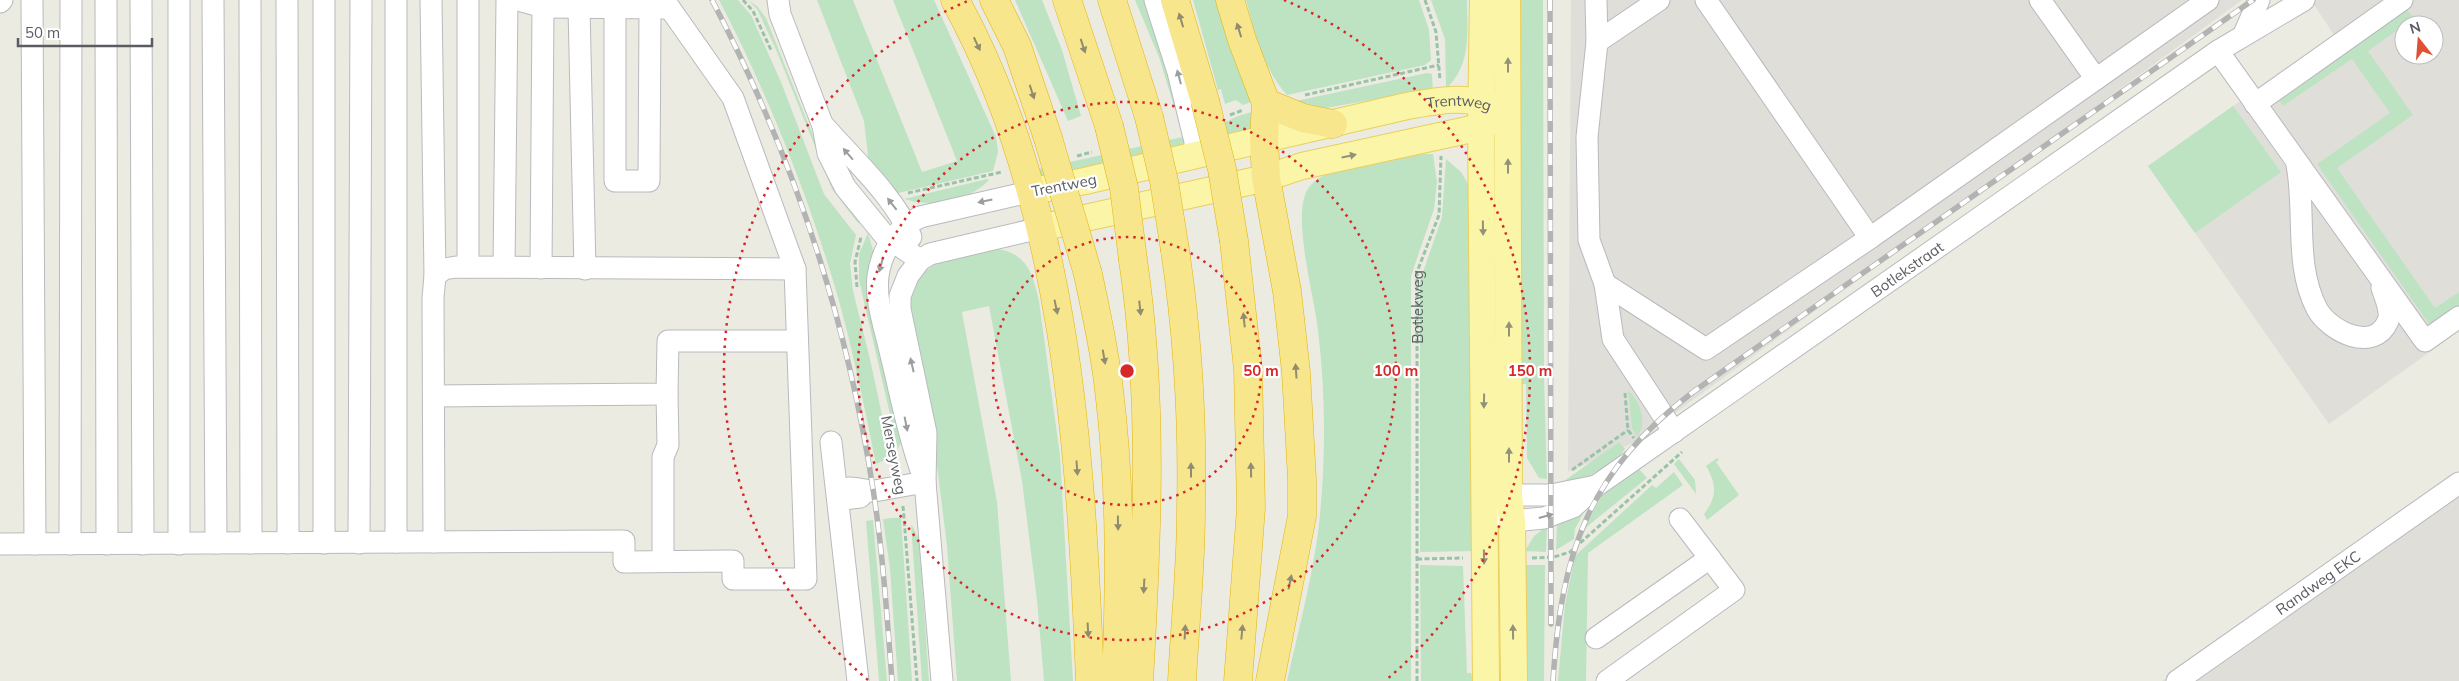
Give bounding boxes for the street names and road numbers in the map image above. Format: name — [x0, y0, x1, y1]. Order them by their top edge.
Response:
street label: Trentweg — [1425, 90, 1494, 115]
street label: Trentweg — [1030, 169, 1098, 201]
street label: Botlekstraat — [1867, 237, 1947, 301]
street label: Botlekweg — [1408, 270, 1427, 344]
street label: Merseyweg — [877, 414, 911, 496]
street label: Randweg EKC — [2272, 546, 2364, 619]

